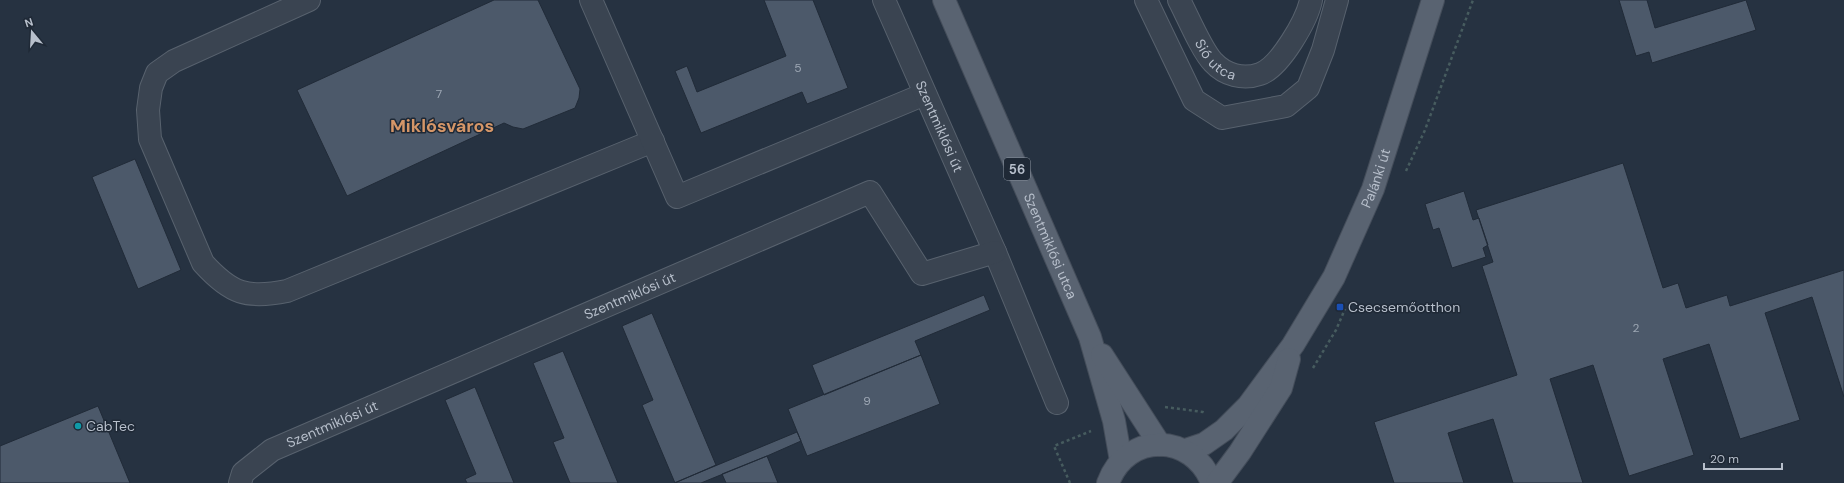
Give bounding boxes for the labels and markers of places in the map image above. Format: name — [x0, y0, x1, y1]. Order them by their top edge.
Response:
place label: Csecsemőotthon — [1348, 298, 1460, 316]
marker: Csecsemőotthon — [1335, 302, 1345, 312]
place label: CabTec — [86, 417, 135, 435]
marker: CabTec — [73, 421, 83, 431]

